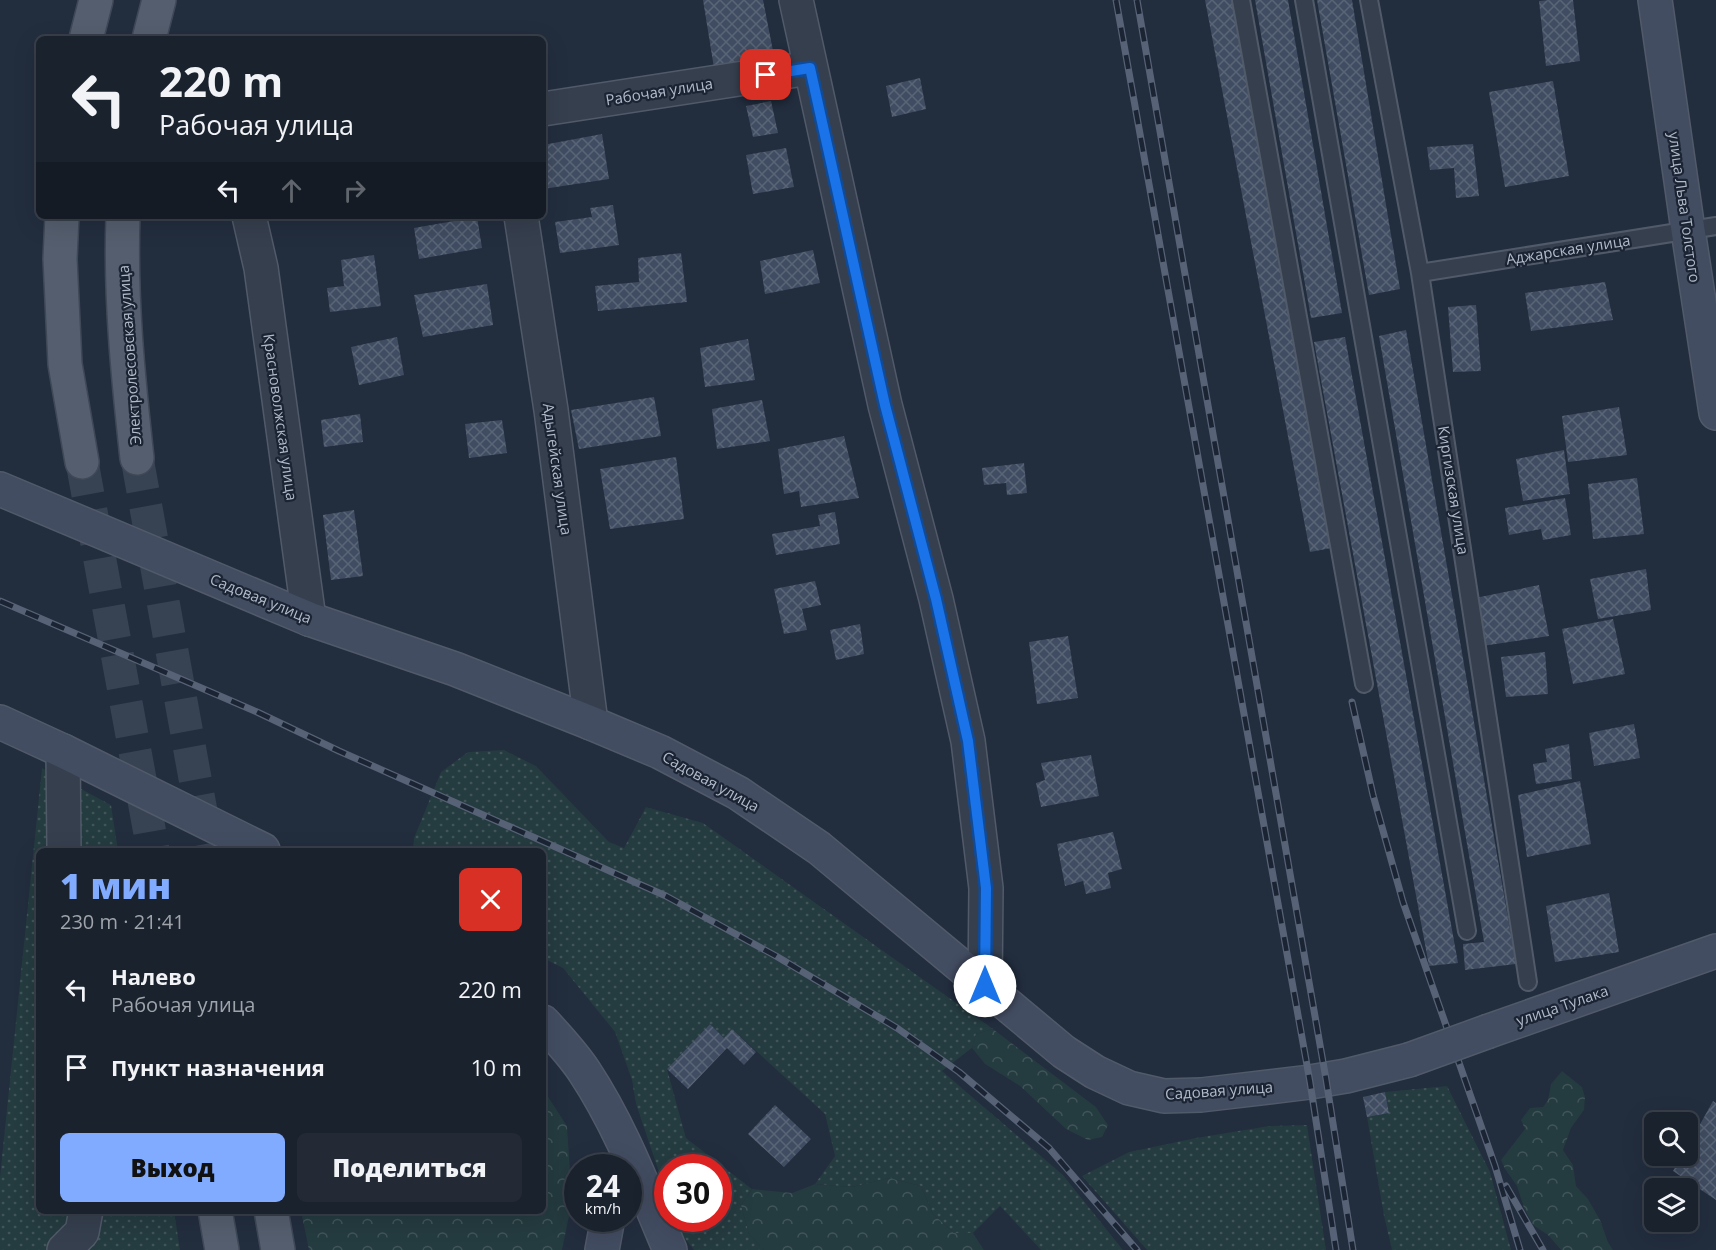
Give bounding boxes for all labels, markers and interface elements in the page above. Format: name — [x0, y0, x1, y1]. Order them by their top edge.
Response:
pin — [740, 49, 791, 100]
text: 220 m — [159, 52, 283, 109]
icon: arrive — [749, 58, 782, 91]
icon: left — [60, 60, 138, 138]
street label: Рабочая улица — [604, 73, 714, 109]
text: Рабочая улица — [159, 106, 354, 143]
street label: улица Льва Толстого — [1665, 130, 1705, 284]
icon: left — [212, 174, 245, 207]
icon: ahead — [275, 174, 308, 207]
icon: right — [338, 174, 371, 207]
street label: Аджарская улица — [1504, 229, 1632, 269]
street label: Электролесовская улица — [113, 264, 145, 446]
street label: Красноволжская улица — [259, 332, 303, 502]
street label: Адыгейская улица — [539, 402, 577, 536]
street label: Киргизская улица — [1434, 424, 1474, 556]
street label: Садовая улица — [207, 569, 315, 627]
street label: Садовая улица — [659, 746, 763, 816]
text: 1 мин — [60, 861, 171, 910]
button: close — [459, 868, 522, 931]
text: 230 m · 21:41 — [60, 908, 185, 935]
position arrow — [953, 954, 1017, 1018]
text: Налево — [111, 961, 196, 991]
icon: left — [60, 973, 93, 1006]
text: 220 m — [458, 974, 522, 1004]
street label: улица Тулака — [1513, 980, 1611, 1030]
text: Рабочая улица — [111, 991, 255, 1018]
icon: arrive — [60, 1051, 93, 1084]
text: Пункт назначения — [111, 1052, 325, 1082]
text: 10 m — [471, 1052, 522, 1082]
street label: Садовая улица — [1164, 1076, 1274, 1104]
map controls — [1644, 1112, 1698, 1232]
button: search — [1644, 1112, 1698, 1166]
button: Выход — [60, 1133, 285, 1202]
button: Поделиться — [297, 1133, 522, 1202]
speed limit sign: 30 — [654, 1154, 732, 1232]
text: 24 — [586, 1165, 620, 1206]
button: layers — [1644, 1178, 1698, 1232]
text: km/h — [585, 1198, 621, 1218]

